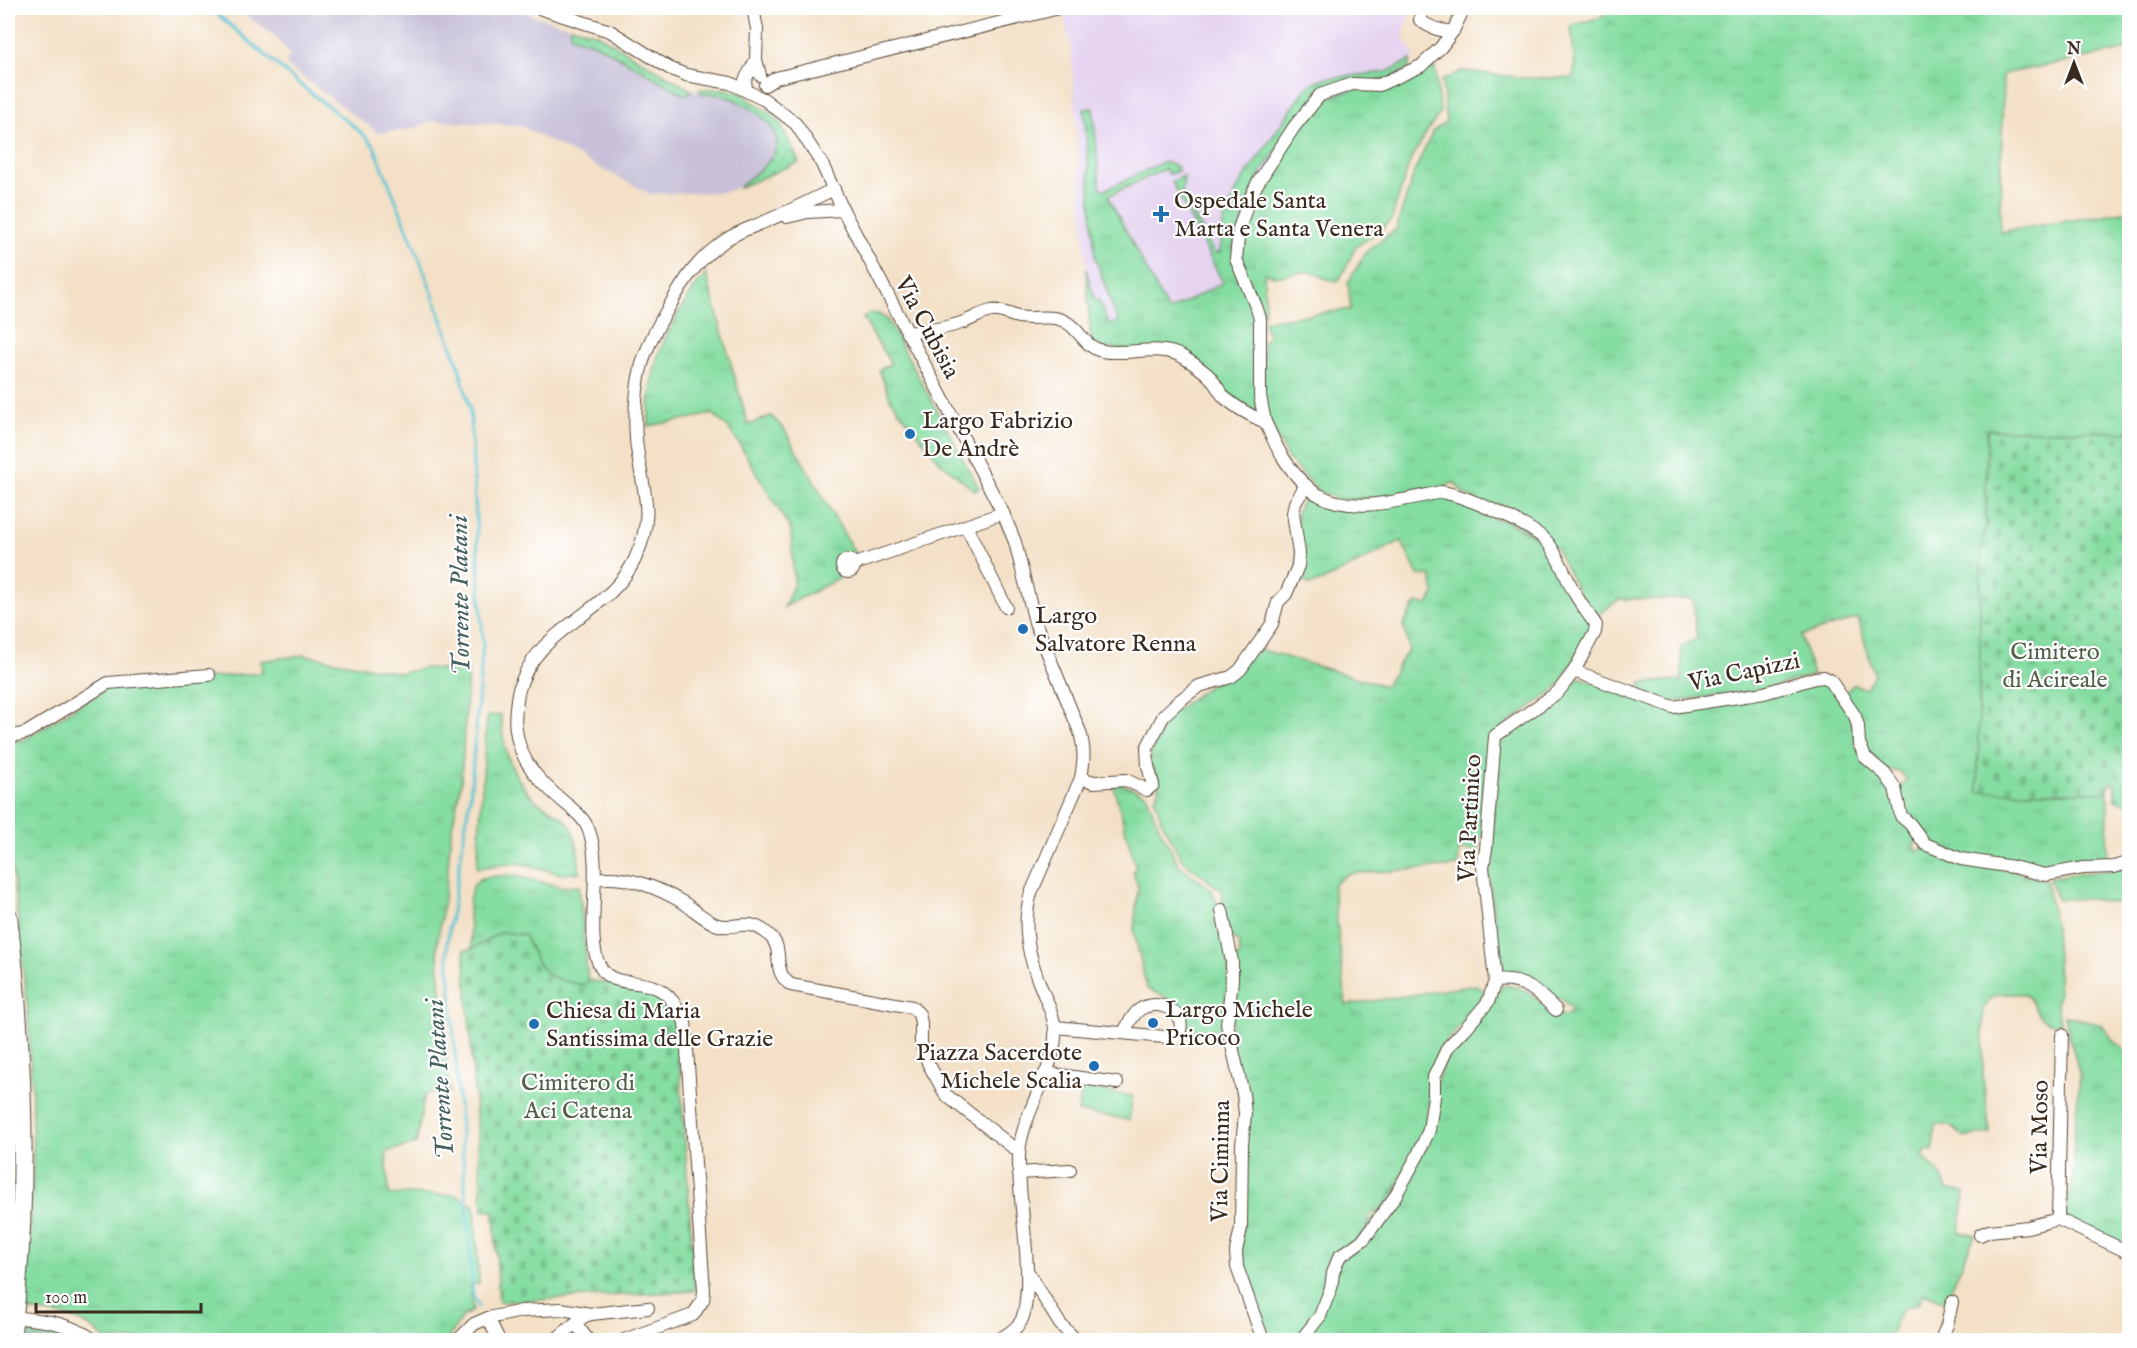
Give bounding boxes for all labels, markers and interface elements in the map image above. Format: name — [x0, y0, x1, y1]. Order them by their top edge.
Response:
north arrow — [2044, 33, 2104, 93]
text: N — [2066, 40, 2081, 60]
place label: Ospedale Santa Marta e Santa Venera — [1174, 186, 1384, 245]
marker: Ospedale Santa Marta e Santa Venera — [1152, 205, 1170, 223]
street label: Via Cubisia — [886, 270, 967, 385]
place label: Largo Fabrizio De Andrè — [922, 406, 1073, 465]
marker: Largo Fabrizio De Andrè — [903, 427, 917, 441]
water label: Torrente Platani — [443, 513, 478, 675]
place label: Largo Salvatore Renna — [1035, 601, 1197, 660]
marker: Largo Salvatore Renna — [1016, 622, 1030, 636]
park label: Cimitero di Acireale — [2002, 637, 2108, 696]
street label: Via Capizzi — [1685, 646, 1803, 700]
street label: Via Partinico — [1452, 753, 1489, 884]
place label: Largo Michele Pricoco — [1165, 995, 1313, 1054]
water label: Torrente Platani — [418, 996, 463, 1160]
place label: Chiesa di Maria Santissima delle Grazie — [546, 996, 773, 1055]
marker: Largo Michele Pricoco — [1146, 1016, 1160, 1030]
marker: Chiesa di Maria Santissima delle Grazie — [527, 1017, 541, 1031]
place label: Piazza Sacerdote Michele Scalia — [916, 1038, 1083, 1097]
marker: Piazza Sacerdote Michele Scalia — [1087, 1059, 1101, 1073]
park label: Cimitero di Aci Catena — [521, 1068, 635, 1127]
street label: Via Moso — [2024, 1080, 2057, 1175]
street label: Via Ciminna — [1205, 1099, 1238, 1223]
scale bar — [36, 1276, 201, 1314]
text: 100 m — [45, 1287, 87, 1310]

